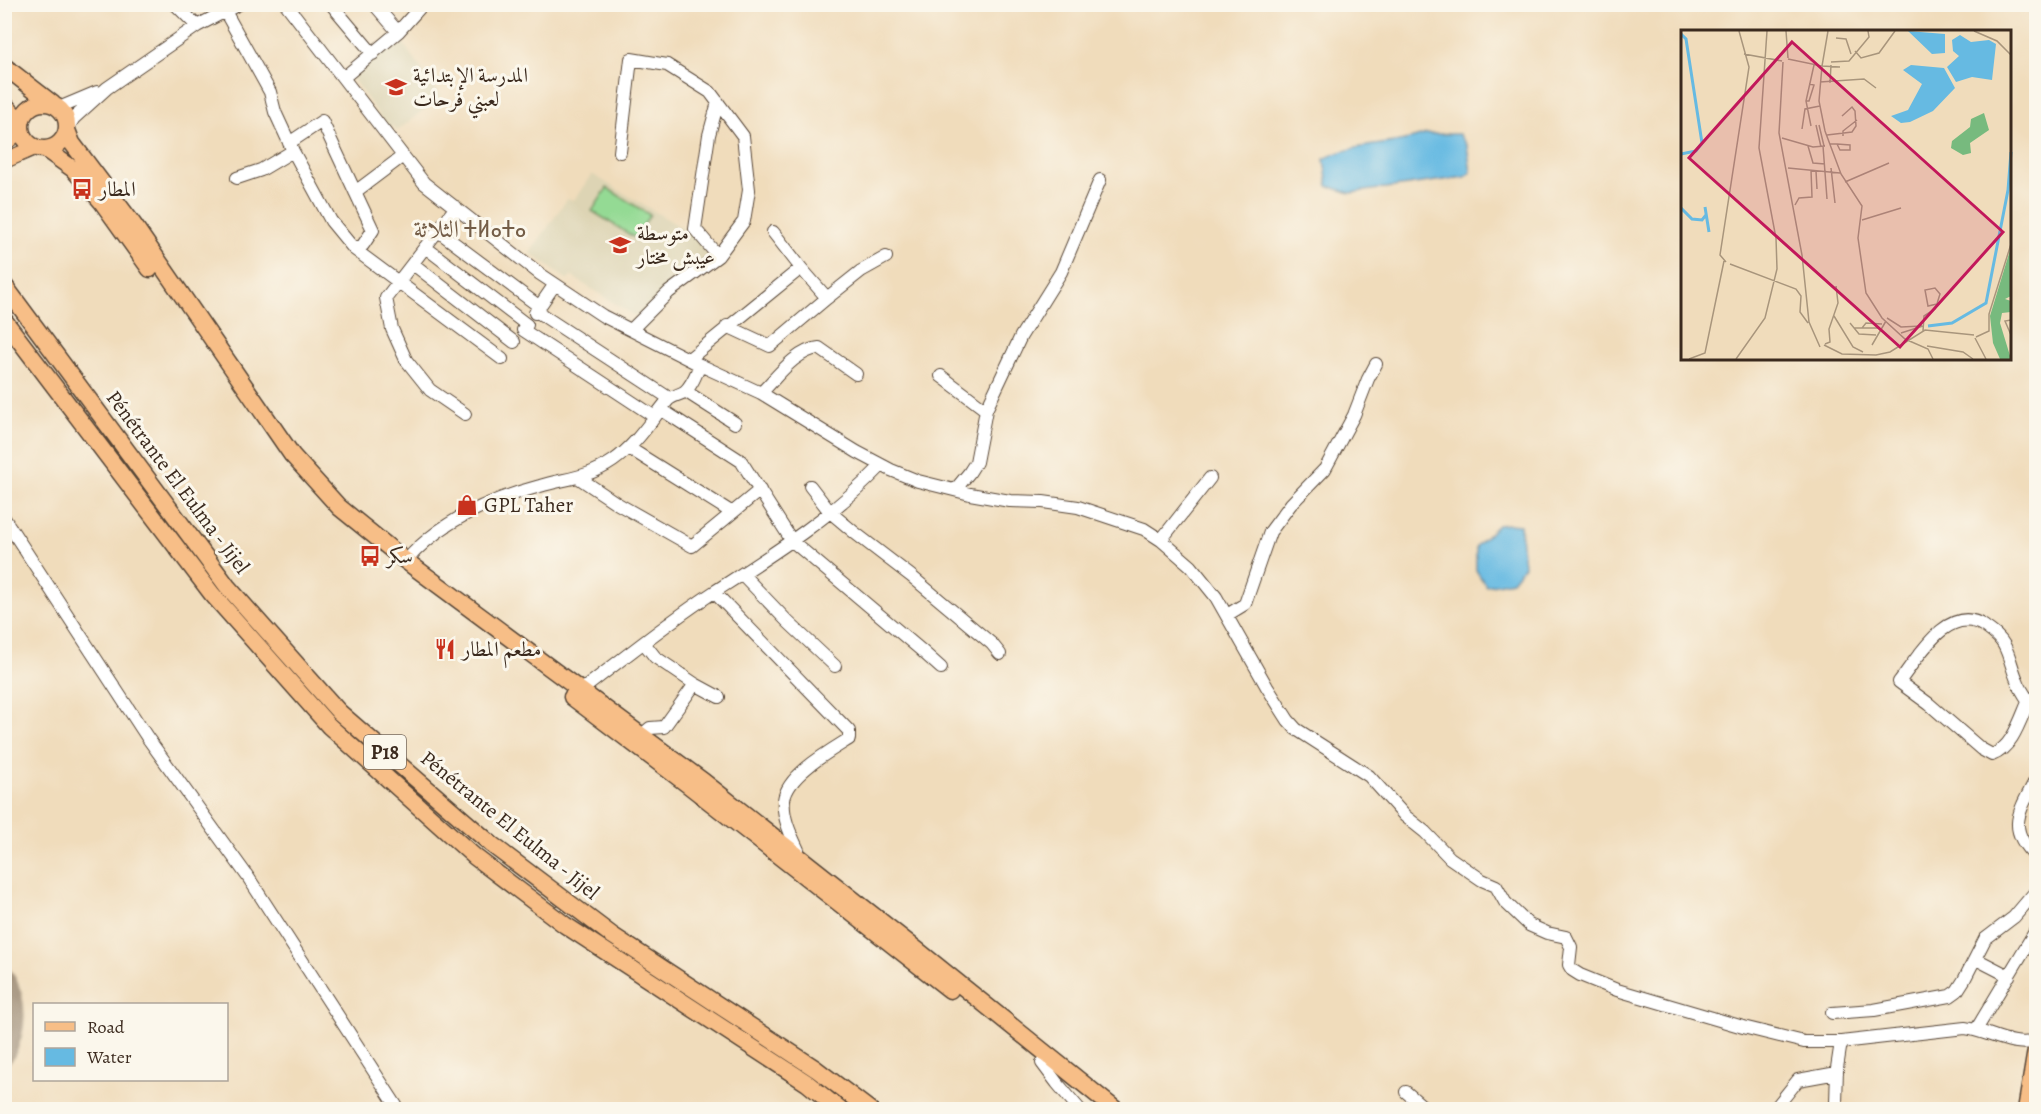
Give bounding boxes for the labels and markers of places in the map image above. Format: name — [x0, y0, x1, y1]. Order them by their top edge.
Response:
place label: المدرسة الإبتدائية لعبني فرحات — [413, 61, 528, 119]
school or university icon: المدرسة الإبتدائية لعبني فرحات — [384, 75, 408, 99]
place label: المطار — [97, 175, 136, 203]
bus stop icon: المطار — [70, 177, 94, 201]
place label: متوسطة عيبش مختار — [635, 219, 715, 271]
school or university icon: متوسطة عيبش مختار — [608, 233, 632, 257]
place label: GPL Taher — [484, 491, 573, 519]
shop icon: GPL Taher — [455, 493, 479, 517]
place label: سكر — [385, 542, 413, 570]
bus stop icon: سكر — [358, 544, 382, 568]
place label: مطعم المطار — [460, 635, 541, 669]
restaurant icon: مطعم المطار — [433, 637, 457, 661]

